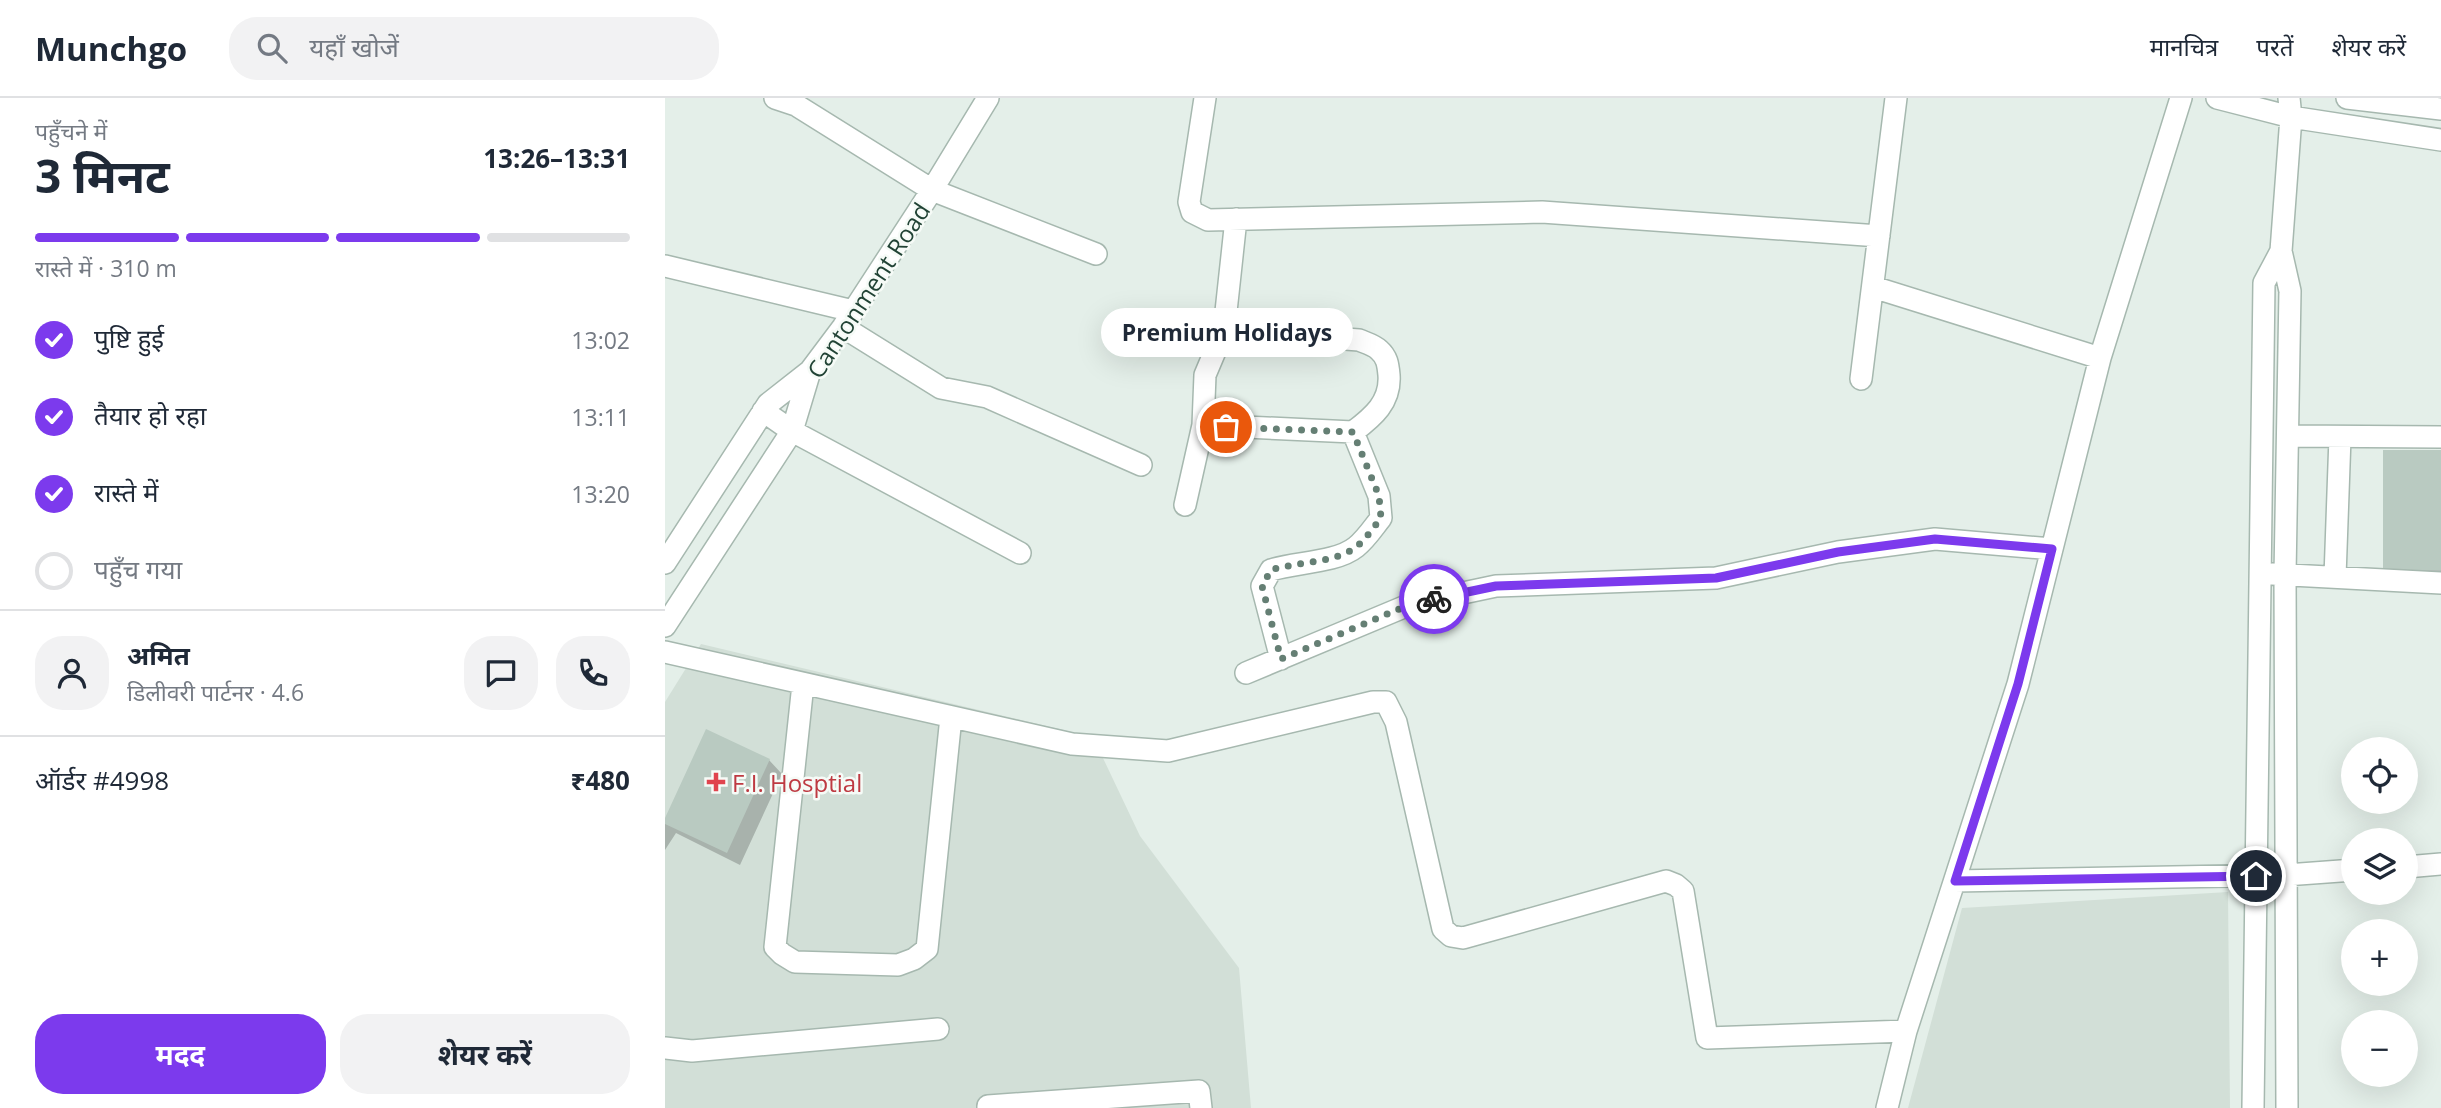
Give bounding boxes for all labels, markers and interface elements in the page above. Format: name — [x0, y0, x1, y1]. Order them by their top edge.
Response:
search box — [229, 17, 719, 80]
text: Munchgo — [35, 26, 187, 71]
icon: search — [253, 29, 291, 67]
text: यहाँ खोजें — [309, 29, 399, 65]
text: मानचित्र — [2150, 30, 2218, 63]
text: परतें — [2256, 30, 2293, 63]
text: शेयर करें — [2331, 30, 2406, 63]
text: पहुँचने में — [35, 115, 107, 147]
text: 13:26–13:31 — [483, 140, 630, 176]
text: 3 मिनट — [35, 144, 170, 206]
street label: Cantonment Road — [799, 196, 937, 384]
text: रास्ते में · 310 m — [35, 252, 177, 284]
callout: Premium Holidays — [1100, 308, 1352, 357]
text: Premium Holidays — [1122, 316, 1332, 348]
text: पुष्टि हुई — [94, 320, 164, 356]
icon: check — [35, 321, 73, 359]
text: 13:02 — [571, 324, 630, 356]
text: तैयार हो रहा — [94, 397, 207, 433]
pin — [1196, 397, 1256, 457]
icon: check — [35, 398, 73, 436]
text: 13:11 — [571, 401, 630, 433]
icon: bag — [1207, 408, 1245, 446]
text: रास्ते में — [94, 474, 159, 510]
icon: check — [35, 475, 73, 513]
text: 13:20 — [571, 478, 630, 510]
text: पहुँच गया — [94, 551, 182, 587]
courier — [1399, 564, 1469, 634]
icon: bike — [1415, 580, 1453, 618]
button: person — [35, 636, 109, 710]
button: chat — [464, 636, 538, 710]
button: phone — [556, 636, 630, 710]
text: अमित — [127, 637, 190, 673]
text: डिलीवरी पार्टनर · 4.6 — [127, 676, 304, 708]
map controls — [2341, 737, 2418, 1087]
button: locate — [2341, 737, 2418, 814]
text: ऑर्डर #4998 — [35, 762, 169, 798]
text: ₹480 — [571, 762, 630, 798]
place label: F.I. Hosptial — [732, 766, 862, 799]
marker: F.I. Hosptial — [706, 772, 726, 792]
button: layers — [2341, 828, 2418, 905]
pin — [2226, 846, 2286, 906]
icon: home — [2237, 857, 2275, 895]
button: + — [2341, 919, 2418, 996]
button: − — [2341, 1010, 2418, 1087]
button: मदद — [35, 1014, 326, 1094]
button: शेयर करें — [340, 1014, 630, 1094]

